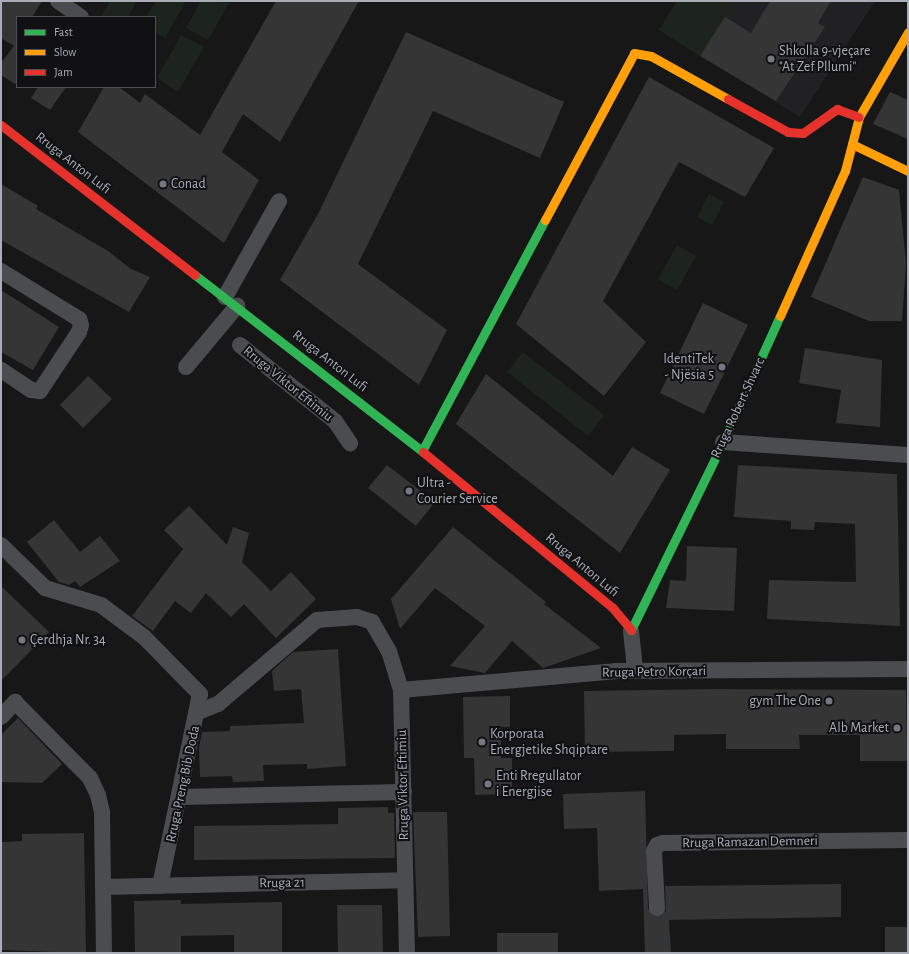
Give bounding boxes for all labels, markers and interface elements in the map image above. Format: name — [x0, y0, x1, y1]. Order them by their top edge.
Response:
legend — [16, 16, 156, 88]
text: Fast — [54, 26, 73, 38]
place label: Shkolla 9-vjeçare "At Zef Pllumi" — [779, 43, 871, 76]
text: Slow — [54, 46, 76, 58]
marker: Shkolla 9-vjeçare "At Zef Pllumi" — [766, 54, 776, 64]
text: Jam — [54, 66, 73, 78]
street label: Rruga Anton Lufi — [32, 128, 114, 198]
place label: Conad — [171, 176, 206, 192]
marker: Conad — [158, 179, 168, 189]
street label: Rruga Anton Lufi — [289, 326, 371, 396]
street label: Rruga Viktor Eftimiu — [240, 343, 336, 425]
place label: IdentiTek - Njësia 5 — [663, 351, 714, 384]
street label: Rruga Robert Shvarc — [707, 355, 769, 461]
marker: IdentiTek - Njësia 5 — [717, 362, 727, 372]
place label: Ultra - Courier Service — [417, 475, 498, 508]
marker: Ultra - Courier Service — [404, 486, 414, 496]
street label: Rruga Anton Lufi — [542, 529, 622, 601]
place label: Çerdhja Nr. 34 — [30, 632, 106, 648]
marker: Çerdhja Nr. 34 — [17, 635, 27, 645]
street label: Rruga Petro Korçari — [602, 663, 706, 681]
place label: gym The One — [749, 693, 821, 709]
marker: gym The One — [824, 696, 834, 706]
place label: Alb Market — [829, 720, 889, 736]
marker: Alb Market — [892, 723, 902, 733]
street label: Rruga Preng Bib Doda — [162, 724, 204, 844]
place label: Korporata Energjetike Shqiptare — [490, 726, 608, 758]
street label: Rruga Viktor Eftimiu — [394, 730, 412, 840]
marker: Korporata Energjetike Shqiptare — [477, 737, 487, 747]
place label: Enti Rregullator i Energjise — [496, 768, 581, 800]
marker: Enti Rregullator i Energjise — [483, 779, 493, 789]
street label: Rruga Ramazan Demneri — [682, 832, 818, 852]
street label: Rruga 21 — [259, 874, 305, 892]

